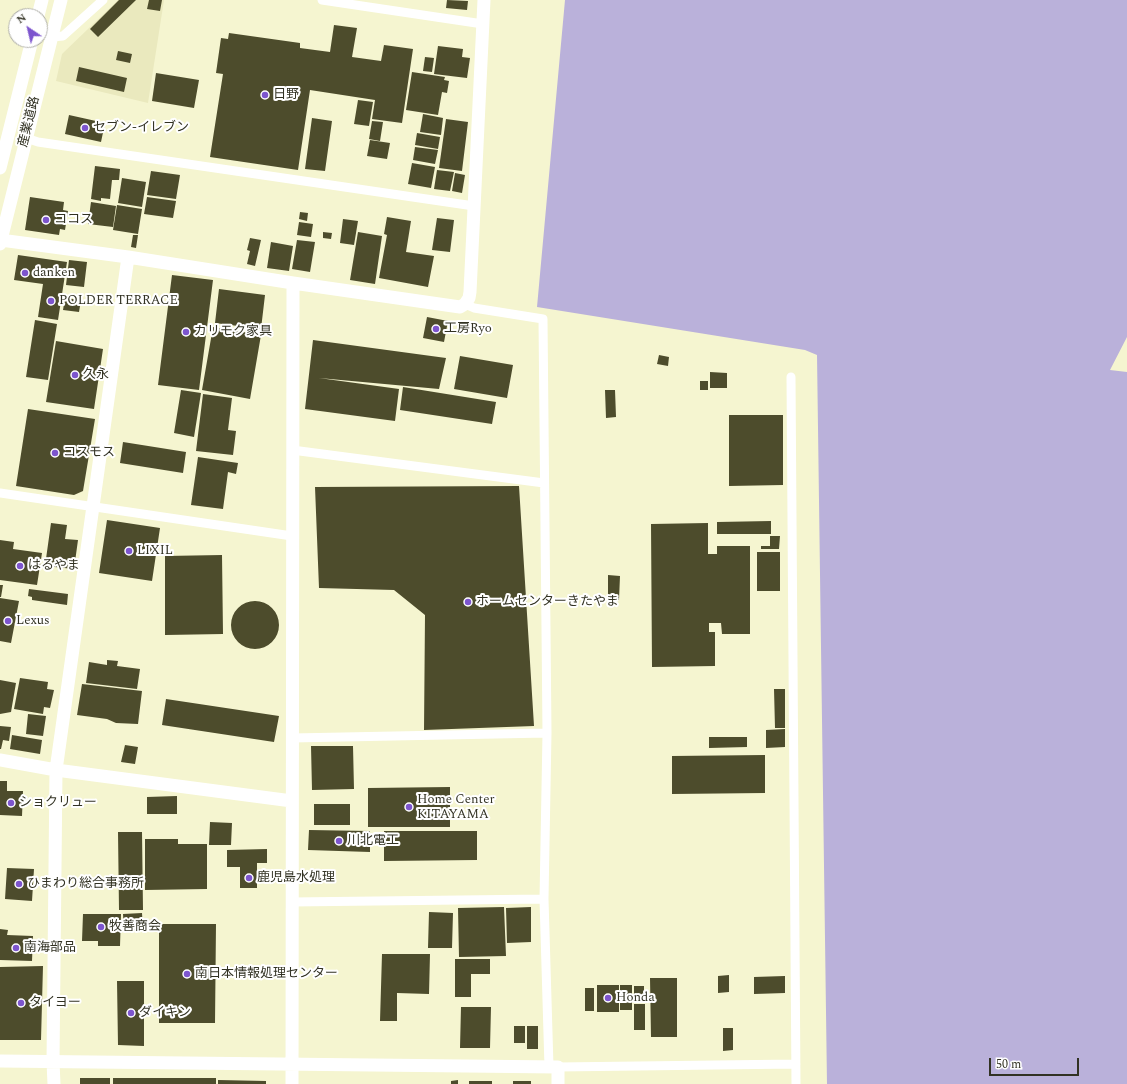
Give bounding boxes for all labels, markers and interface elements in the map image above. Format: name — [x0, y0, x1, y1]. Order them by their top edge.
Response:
north arrow — [8, 8, 48, 48]
text: N — [13, 9, 30, 28]
place label: 日野 — [273, 87, 299, 103]
marker: 日野 — [260, 90, 270, 100]
street label: 産業道路 — [16, 95, 44, 149]
place label: セブン-イレブン — [93, 120, 189, 136]
marker: セブン-イレブン — [80, 123, 90, 133]
place label: ココス — [54, 212, 93, 228]
marker: ココス — [41, 215, 51, 225]
place label: danken — [33, 265, 75, 281]
marker: danken — [20, 268, 30, 278]
place label: POLDER TERRACE — [59, 293, 178, 309]
marker: POLDER TERRACE — [46, 296, 56, 306]
place label: 工房Ryo — [444, 321, 492, 337]
place label: カリモク家具 — [194, 324, 272, 340]
marker: 工房Ryo — [431, 324, 441, 334]
marker: カリモク家具 — [181, 327, 191, 337]
place label: 久永 — [83, 367, 109, 383]
marker: 久永 — [70, 370, 80, 380]
place label: コスモス — [63, 445, 115, 461]
marker: コスモス — [50, 448, 60, 458]
place label: LIXIL — [137, 543, 173, 559]
marker: LIXIL — [124, 546, 134, 556]
place label: はるやま — [28, 558, 80, 574]
marker: はるやま — [15, 561, 25, 571]
place label: ホームセンターきたやま — [476, 594, 619, 610]
marker: ホームセンターきたやま — [463, 597, 473, 607]
place label: Lexus — [16, 613, 50, 629]
marker: Lexus — [3, 616, 13, 626]
place label: Home Center KITAYAMA — [417, 792, 495, 823]
place label: ショクリュー — [19, 795, 97, 811]
marker: ショクリュー — [6, 798, 16, 808]
marker: Home Center KITAYAMA — [404, 802, 414, 812]
place label: 川北電工 — [347, 833, 399, 849]
marker: 川北電工 — [334, 836, 344, 846]
place label: 鹿児島水処理 — [257, 870, 335, 886]
marker: 鹿児島水処理 — [244, 873, 254, 883]
place label: ひまわり総合事務所 — [27, 876, 144, 892]
marker: ひまわり総合事務所 — [14, 879, 24, 889]
place label: 牧善商会 — [109, 919, 161, 935]
marker: 牧善商会 — [96, 922, 106, 932]
place label: 南海部品 — [24, 940, 76, 956]
marker: 南海部品 — [11, 943, 21, 953]
place label: 南日本情報処理センター — [195, 966, 338, 982]
marker: 南日本情報処理センター — [182, 969, 192, 979]
place label: Honda — [616, 990, 655, 1006]
marker: Honda — [603, 993, 613, 1003]
place label: タイヨー — [29, 995, 81, 1011]
marker: タイヨー — [16, 998, 26, 1008]
place label: ダイキン — [139, 1005, 191, 1021]
marker: ダイキン — [126, 1008, 136, 1018]
scale bar — [991, 1050, 1081, 1076]
text: 50 m — [996, 1055, 1021, 1074]

